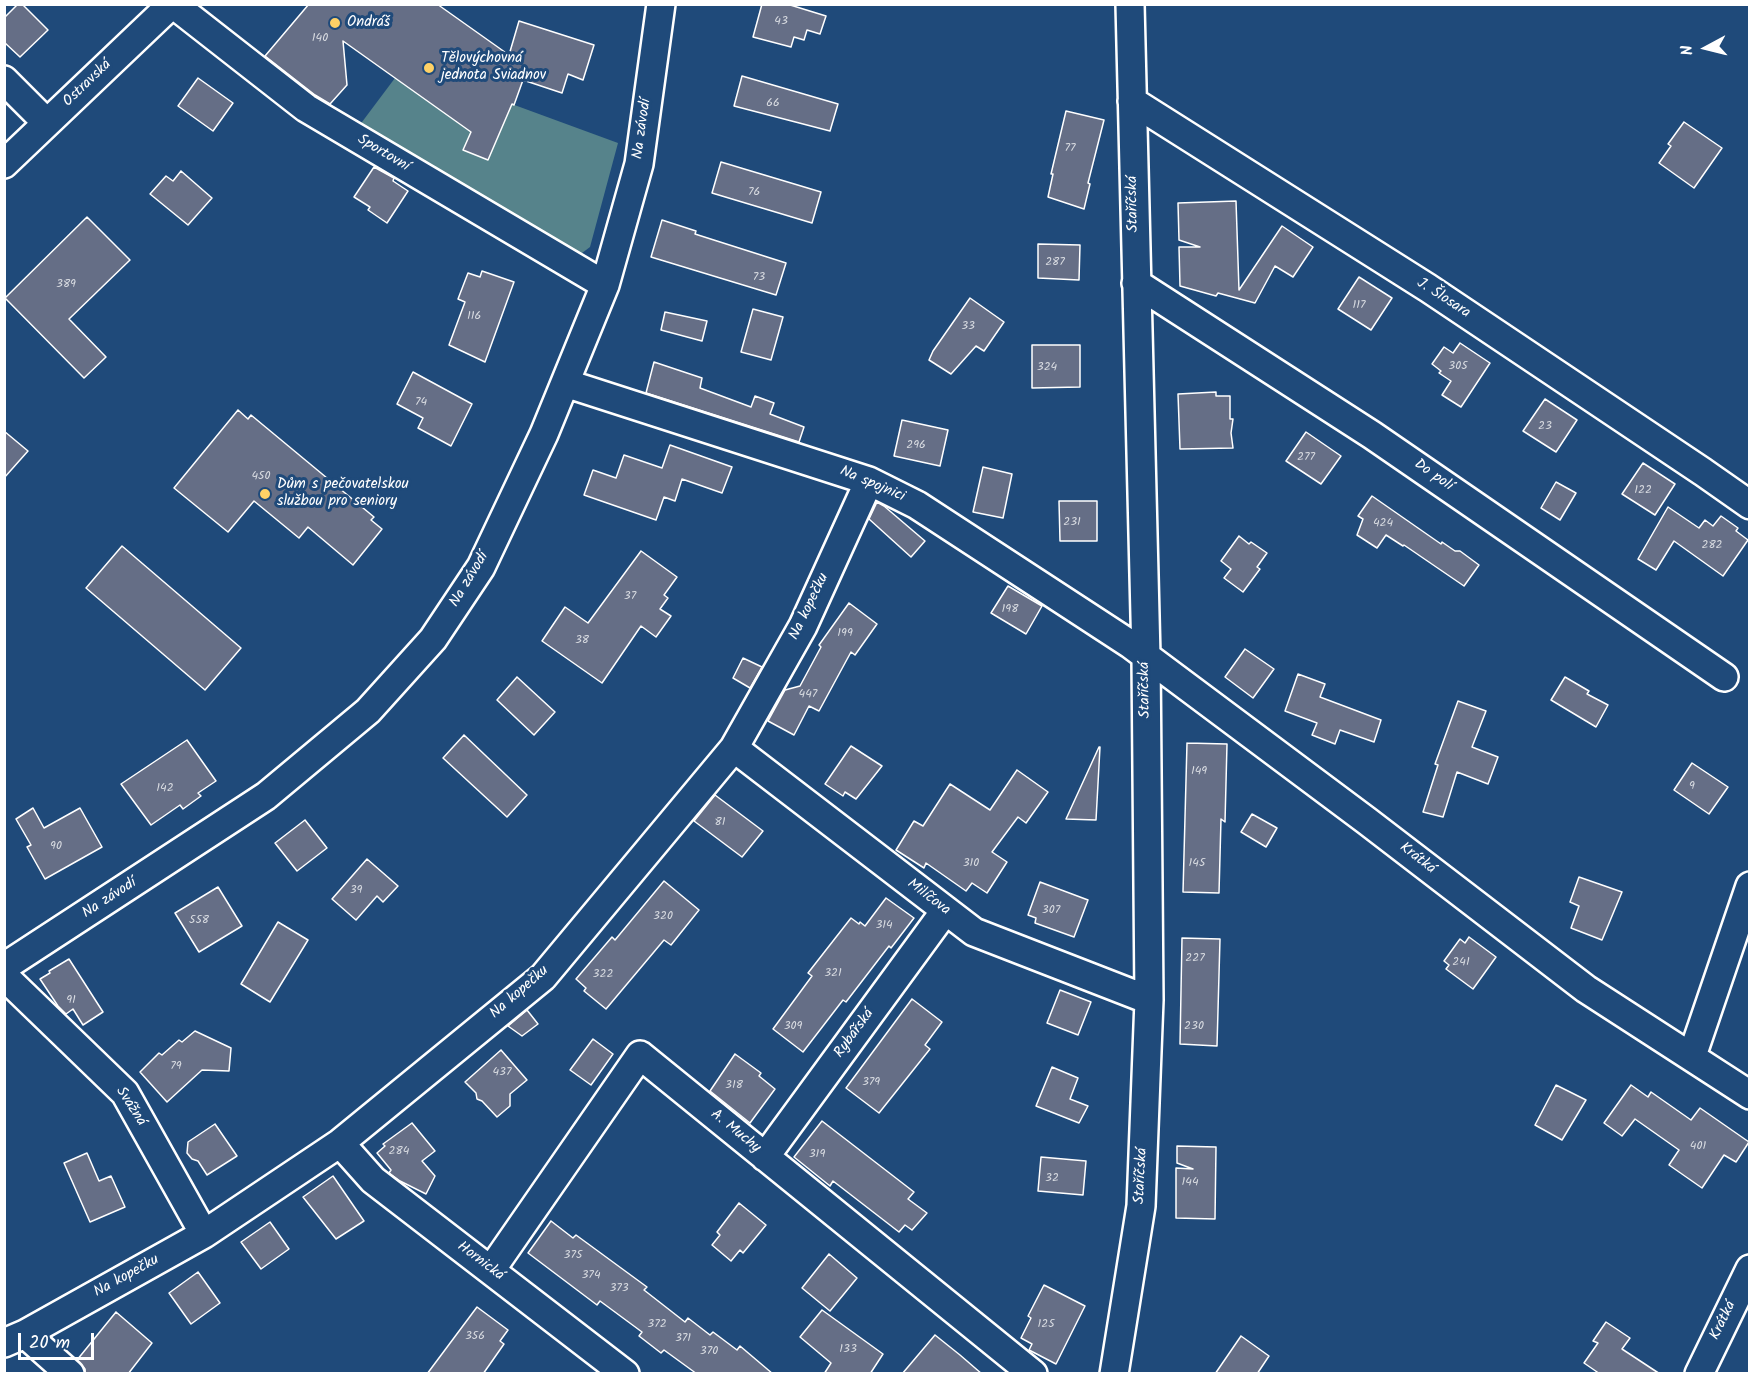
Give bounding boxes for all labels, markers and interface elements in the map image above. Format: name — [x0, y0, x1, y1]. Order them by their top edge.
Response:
place label: Ondráš — [347, 14, 390, 32]
house number: 43 — [774, 15, 788, 29]
marker: Ondráš — [328, 16, 342, 30]
north arrow — [1676, 18, 1736, 78]
house number: 140 — [312, 32, 328, 46]
text: N — [1675, 44, 1701, 57]
place label: Tělovýchovná jednota Sviadnov — [441, 50, 546, 85]
street label: Ostravská — [60, 57, 116, 111]
marker: Tělovýchovná jednota Sviadnov — [422, 61, 436, 75]
house number: 66 — [766, 97, 780, 111]
street label: Na závodí — [630, 98, 656, 160]
street label: Sportovní — [354, 132, 412, 176]
house number: 77 — [1064, 142, 1076, 156]
street label: Staříčská — [1125, 176, 1143, 232]
house number: 76 — [748, 186, 760, 200]
house number: 287 — [1045, 256, 1065, 270]
house number: 73 — [753, 271, 765, 285]
street label: J. Šlosara — [1413, 275, 1473, 323]
house number: 389 — [56, 278, 76, 292]
house number: 117 — [1352, 299, 1366, 313]
house number: 116 — [467, 310, 481, 324]
house number: 33 — [961, 320, 975, 334]
house number: 305 — [1448, 360, 1468, 374]
house number: 324 — [1037, 361, 1057, 375]
house number: 74 — [415, 396, 427, 410]
house number: 23 — [1538, 420, 1552, 434]
house number: 296 — [906, 439, 926, 453]
house number: 277 — [1297, 451, 1315, 465]
street label: Do polí — [1410, 456, 1456, 496]
street label: Na spojnici — [837, 463, 907, 507]
house number: 450 — [251, 470, 271, 484]
place label: Dům s pečovatelskou službou pro seniory — [277, 476, 409, 511]
house number: 122 — [1634, 484, 1652, 498]
marker: Dům s pečovatelskou službou pro seniory — [258, 487, 272, 501]
house number: 231 — [1063, 516, 1081, 530]
house number: 424 — [1373, 517, 1393, 531]
house number: 282 — [1701, 539, 1723, 553]
street label: Na závodí — [447, 549, 493, 611]
street label: Na kopečku — [786, 571, 834, 643]
house number: 37 — [624, 590, 636, 604]
house number: 198 — [1002, 603, 1018, 617]
house number: 199 — [837, 627, 853, 641]
house number: 38 — [575, 634, 589, 648]
street label: Staříčská — [1137, 662, 1155, 718]
house number: 447 — [799, 688, 817, 702]
house number: 149 — [1191, 765, 1207, 779]
house number: 9 — [1689, 780, 1695, 794]
house number: 142 — [156, 782, 174, 796]
house number: 81 — [715, 816, 725, 830]
street label: Krátká — [1395, 839, 1439, 879]
house number: 90 — [50, 840, 62, 854]
house number: 310 — [963, 857, 979, 871]
house number: 145 — [1189, 857, 1205, 871]
street label: Na závodí — [79, 875, 141, 923]
street label: Milíčova — [903, 876, 953, 920]
house number: 39 — [350, 884, 362, 898]
house number: 307 — [1042, 904, 1060, 918]
house number: 320 — [653, 910, 673, 924]
house number: 558 — [189, 914, 209, 928]
house number: 314 — [875, 919, 893, 933]
house number: 227 — [1185, 952, 1205, 966]
house number: 241 — [1452, 956, 1470, 970]
street label: Na kopečku — [487, 963, 553, 1023]
house number: 321 — [824, 967, 842, 981]
house number: 322 — [593, 968, 613, 982]
house number: 91 — [66, 994, 76, 1008]
street label: Rybářská — [831, 1006, 879, 1062]
house number: 309 — [784, 1020, 802, 1034]
house number: 230 — [1184, 1020, 1204, 1034]
house number: 79 — [170, 1060, 182, 1074]
house number: 437 — [493, 1066, 511, 1080]
house number: 379 — [862, 1076, 880, 1090]
house number: 318 — [725, 1079, 743, 1093]
street label: Svážná — [111, 1084, 149, 1130]
street label: A. Muchy — [706, 1106, 764, 1158]
house number: 401 — [1690, 1140, 1706, 1154]
house number: 284 — [389, 1145, 409, 1159]
street label: Staříčská — [1132, 1147, 1152, 1205]
house number: 319 — [809, 1148, 825, 1162]
house number: 32 — [1045, 1172, 1059, 1186]
house number: 144 — [1182, 1176, 1198, 1190]
street label: Hornická — [453, 1239, 507, 1285]
house number: 375 — [564, 1249, 582, 1263]
street label: Na kopečku — [91, 1252, 163, 1302]
house number: 374 — [582, 1269, 600, 1283]
house number: 373 — [609, 1282, 629, 1296]
street label: Krátká — [1707, 1299, 1741, 1343]
house number: 372 — [647, 1318, 667, 1332]
house number: 125 — [1037, 1318, 1055, 1332]
scale bar — [21, 1321, 98, 1359]
text: 20 m — [29, 1329, 70, 1358]
house number: 356 — [465, 1330, 485, 1344]
house number: 371 — [675, 1332, 691, 1346]
house number: 133 — [839, 1343, 857, 1357]
house number: 370 — [700, 1345, 718, 1359]

